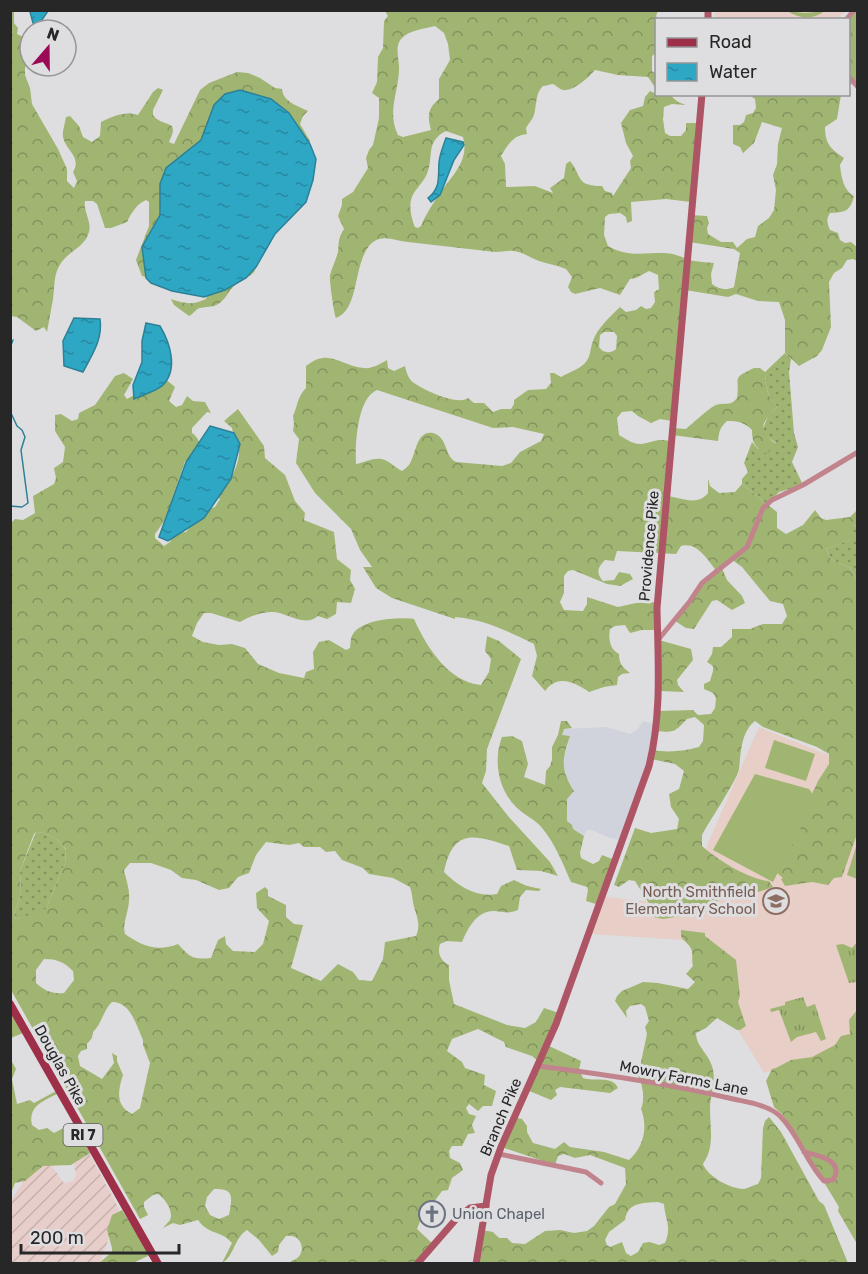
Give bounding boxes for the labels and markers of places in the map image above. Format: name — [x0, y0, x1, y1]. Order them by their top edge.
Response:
place label: North Smithfield Elementary School — [625, 883, 756, 918]
school or university icon: North Smithfield Elementary School — [761, 886, 791, 916]
church icon: Union Chapel — [417, 1199, 447, 1229]
place label: Union Chapel — [452, 1205, 545, 1223]

